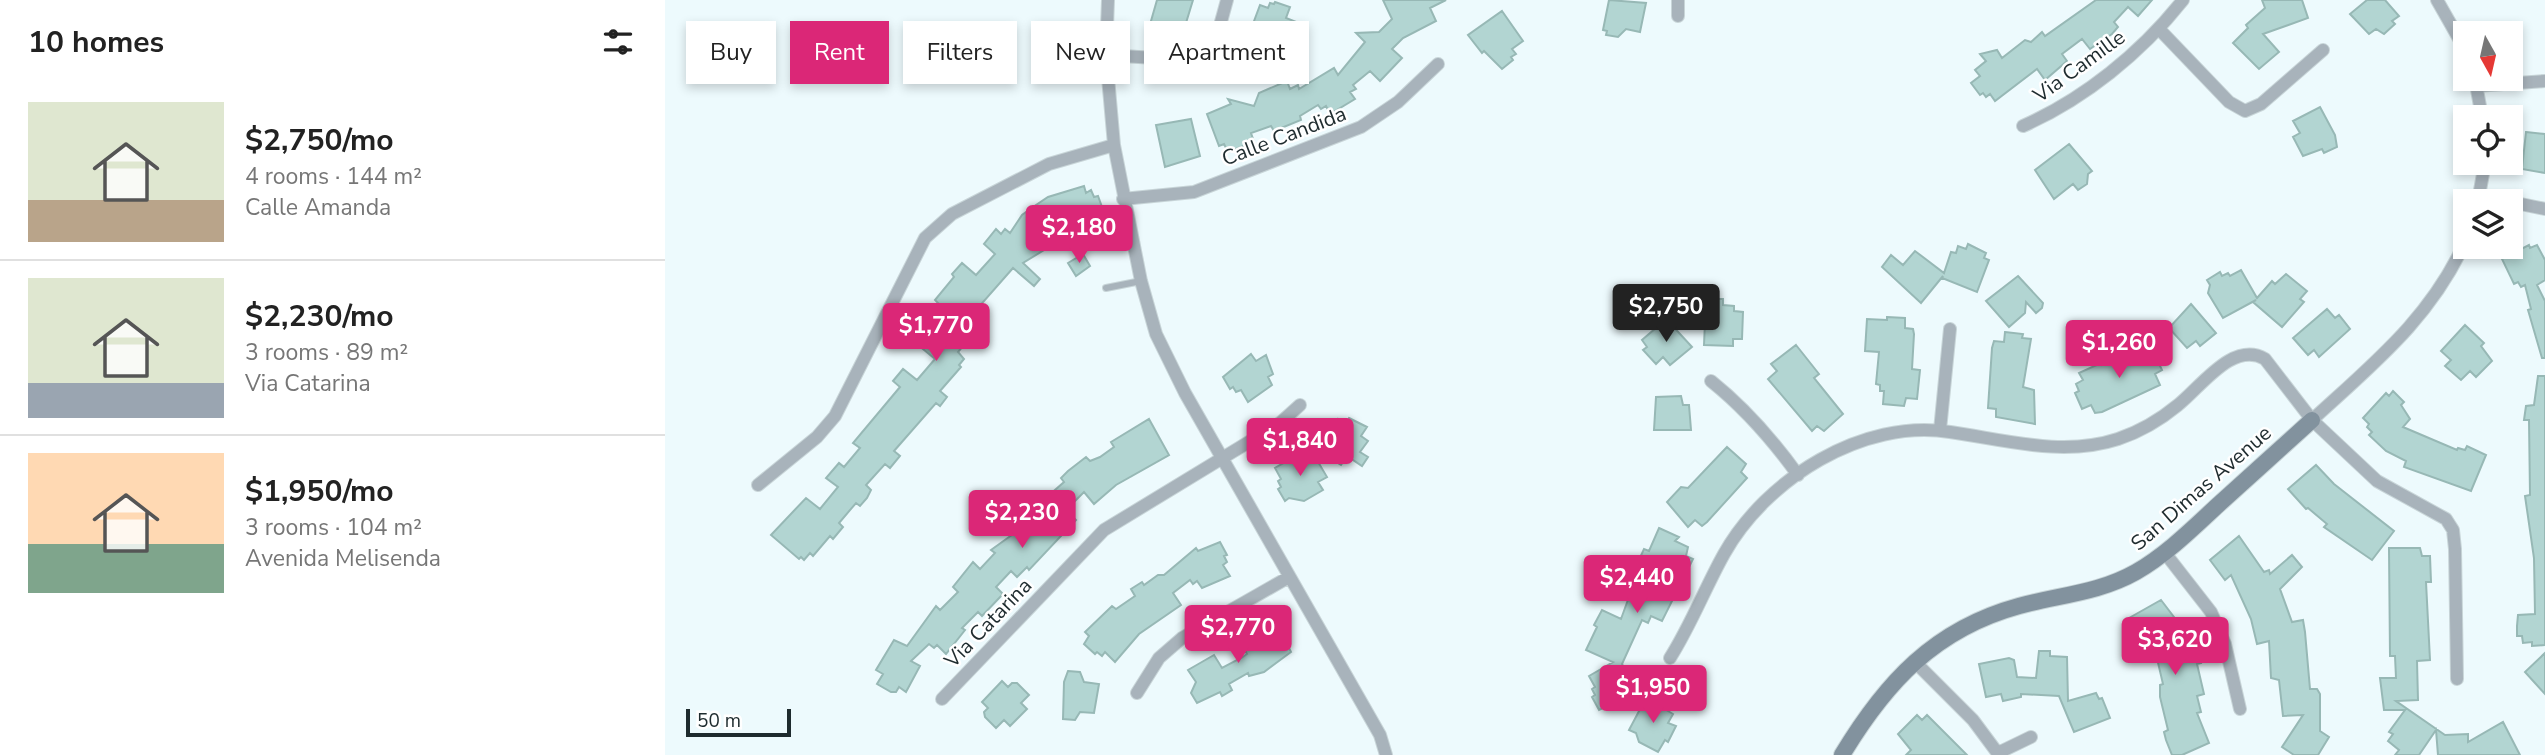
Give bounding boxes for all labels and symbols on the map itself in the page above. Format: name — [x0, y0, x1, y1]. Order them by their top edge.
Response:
north arrow — [2453, 21, 2523, 91]
street label: Via Camille — [2027, 23, 2131, 109]
street label: Calle Candida — [1218, 99, 1350, 173]
pin: $2,180 — [1022, 205, 1136, 265]
pin: $2,750 — [1609, 284, 1723, 344]
pin: $1,770 — [879, 304, 993, 363]
pin: $1,260 — [2062, 320, 2176, 380]
pin: $1,840 — [1243, 419, 1357, 478]
street label: San Dimas Avenue — [2125, 419, 2277, 557]
pin: $2,230 — [965, 490, 1079, 550]
pin: $2,440 — [1580, 556, 1694, 615]
street label: Via Catarina — [937, 572, 1038, 675]
pin: $2,770 — [1181, 606, 1295, 665]
pin: $3,620 — [2118, 618, 2232, 677]
pin: $1,950 — [1596, 666, 1710, 725]
scale bar — [686, 706, 791, 738]

